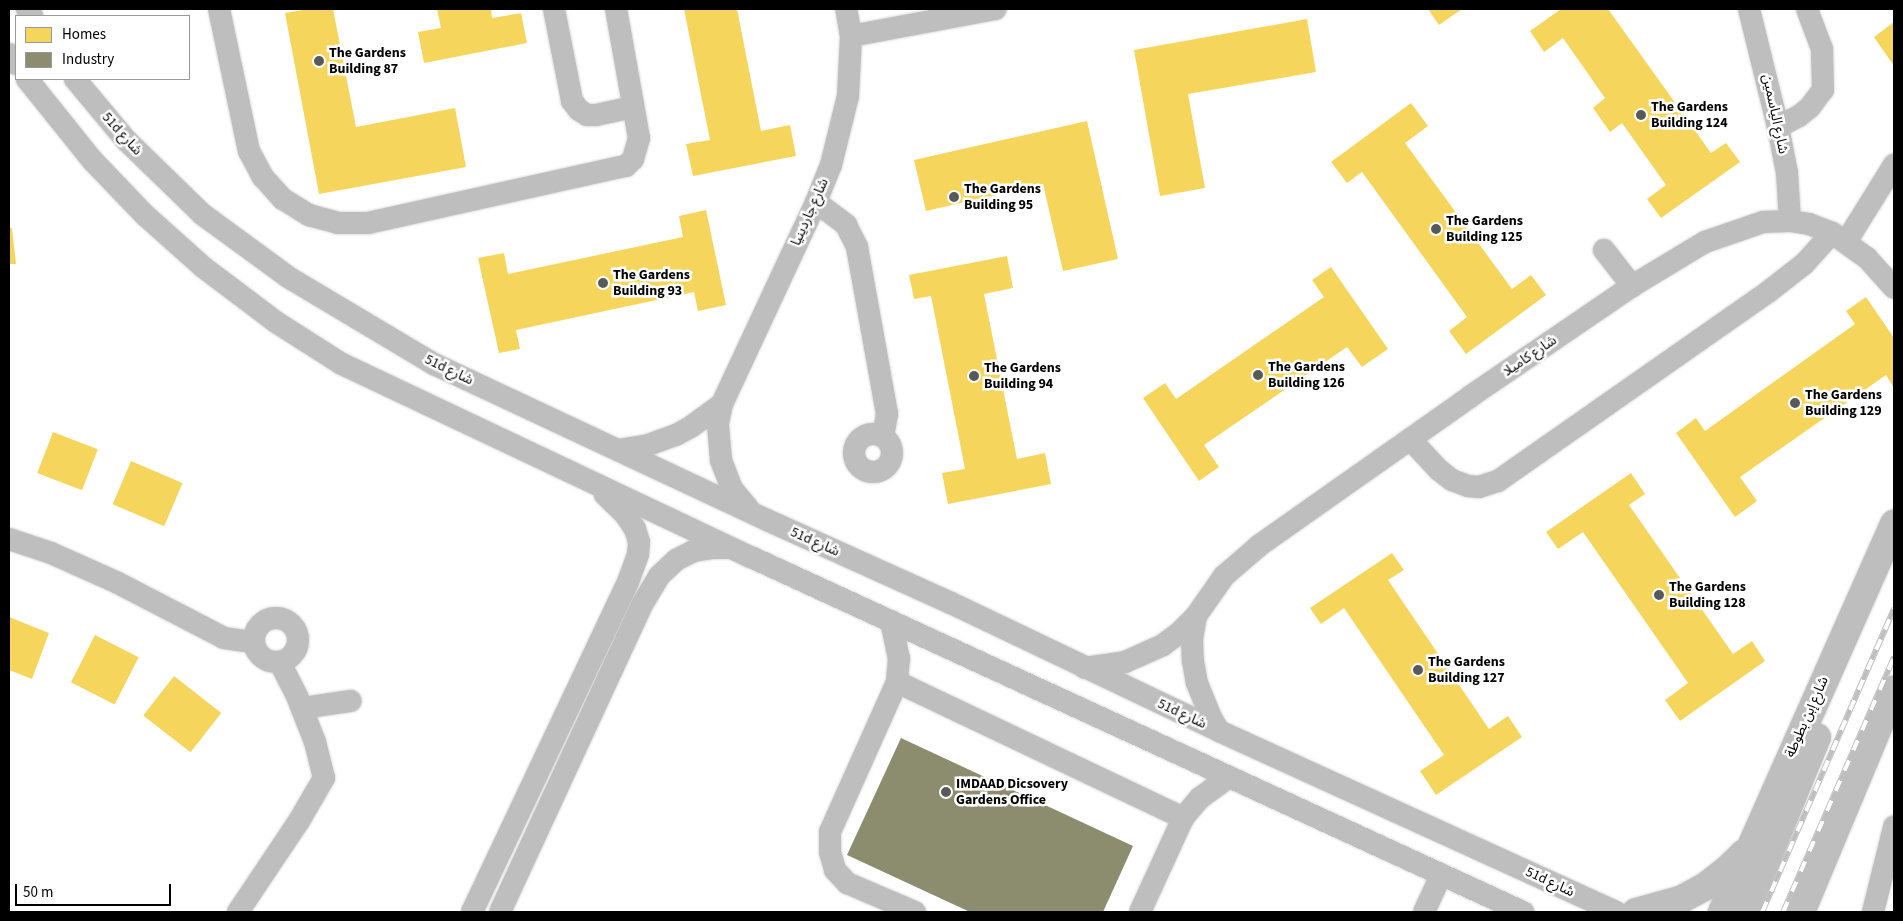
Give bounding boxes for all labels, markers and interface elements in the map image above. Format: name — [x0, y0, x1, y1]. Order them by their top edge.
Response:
legend — [15, 15, 190, 80]
text: Homes — [62, 24, 106, 45]
place label: The Gardens Building 87 — [329, 45, 406, 78]
text: Industry — [62, 49, 114, 70]
marker: The Gardens Building 87 — [313, 55, 325, 67]
street label: شارع الياسمين — [1758, 73, 1792, 155]
place label: The Gardens Building 124 — [1651, 99, 1728, 132]
street label: 51d شارع — [98, 109, 146, 159]
marker: The Gardens Building 124 — [1635, 109, 1647, 121]
street label: شارع جاردينيا — [788, 176, 832, 248]
place label: The Gardens Building 95 — [964, 181, 1041, 213]
marker: The Gardens Building 95 — [948, 191, 960, 203]
place label: The Gardens Building 125 — [1446, 213, 1523, 246]
marker: The Gardens Building 125 — [1430, 223, 1442, 235]
place label: The Gardens Building 93 — [613, 267, 690, 300]
marker: The Gardens Building 93 — [597, 277, 609, 289]
street label: شارع كاميلا — [1500, 332, 1560, 380]
street label: 51d شارع — [422, 351, 476, 389]
place label: The Gardens Building 126 — [1268, 359, 1345, 392]
place label: The Gardens Building 94 — [984, 360, 1061, 392]
marker: The Gardens Building 126 — [1252, 369, 1264, 381]
marker: The Gardens Building 94 — [968, 370, 980, 382]
place label: The Gardens Building 129 — [1805, 387, 1882, 420]
marker: The Gardens Building 129 — [1789, 397, 1801, 409]
street label: 51d شارع — [788, 524, 842, 560]
place label: The Gardens Building 128 — [1669, 579, 1746, 612]
marker: The Gardens Building 128 — [1653, 589, 1665, 601]
place label: The Gardens Building 127 — [1428, 654, 1505, 686]
marker: The Gardens Building 127 — [1412, 664, 1424, 676]
street label: شارع إبن بطوطة — [1782, 674, 1832, 760]
street label: 51d شارع — [1155, 695, 1209, 733]
place label: IMDAAD Dicsovery Gardens Office — [956, 776, 1068, 809]
marker: IMDAAD Dicsovery Gardens Office — [940, 786, 952, 798]
street label: 51d شارع — [1523, 863, 1577, 901]
scale bar — [18, 874, 174, 906]
text: 50 m — [23, 882, 53, 903]

